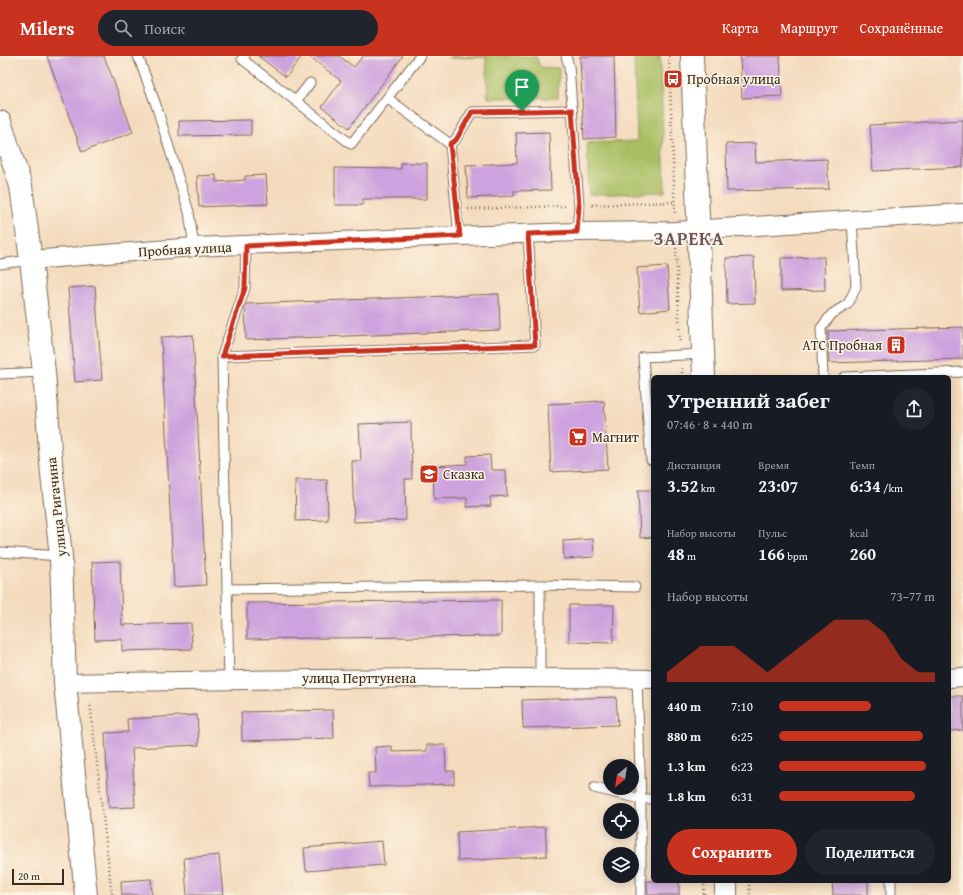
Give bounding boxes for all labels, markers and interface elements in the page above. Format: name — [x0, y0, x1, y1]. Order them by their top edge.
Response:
search box — [98, 10, 378, 46]
text: Milers — [20, 14, 74, 42]
icon: search — [112, 17, 134, 39]
text: Поиск — [144, 18, 185, 39]
text: Карта — [722, 18, 758, 38]
text: Маршрут — [780, 18, 838, 38]
text: Сохранённые — [860, 18, 943, 38]
bus stop icon: Пробная улица — [662, 68, 684, 90]
place label: Пробная улица — [687, 69, 781, 89]
pin — [505, 70, 539, 111]
icon: arrive — [511, 76, 533, 98]
district label: ЗАРЕКА — [653, 225, 725, 252]
street label: Пробная улица — [138, 237, 233, 261]
building icon: АТС Пробная — [885, 334, 907, 356]
place label: АТС Пробная — [802, 335, 882, 355]
text: Утренний забег — [667, 384, 830, 416]
button: share — [893, 388, 935, 430]
text: 07:46 · 8 × 440 m — [667, 415, 753, 434]
supermarket icon: Магнит — [567, 426, 589, 448]
place label: Магнит — [592, 427, 639, 447]
street label: улица Ригачина — [41, 456, 71, 559]
text: Дистанция — [667, 457, 721, 473]
text: Время — [758, 457, 789, 473]
text: Темп — [850, 457, 875, 473]
school or university icon: Сказка — [418, 463, 440, 485]
place label: Сказка — [443, 464, 485, 484]
text: 3.52 — [667, 473, 698, 498]
text: 23:07 — [758, 473, 798, 498]
text: 6:34 — [850, 473, 881, 498]
text: km — [698, 480, 715, 496]
text: /km — [881, 480, 903, 496]
text: Набор высоты — [667, 525, 736, 541]
text: Пульс — [758, 525, 787, 541]
text: kcal — [850, 525, 868, 541]
text: 48 — [667, 541, 685, 566]
text: 166 — [758, 541, 785, 566]
text: 260 — [850, 541, 876, 566]
text: m — [685, 548, 696, 564]
text: bpm — [785, 548, 808, 564]
text: Набор высоты — [667, 587, 748, 606]
text: 73–77 m — [890, 587, 935, 606]
street label: улица Перттунена — [301, 668, 416, 688]
text: 440 m — [667, 697, 701, 716]
text: 7:10 — [731, 697, 753, 716]
text: 880 m — [667, 727, 701, 746]
text: 6:25 — [731, 727, 753, 746]
text: 1.3 km — [667, 757, 706, 776]
text: 6:23 — [731, 757, 753, 776]
north arrow — [603, 759, 639, 795]
map controls — [603, 759, 639, 883]
text: 1.8 km — [667, 787, 706, 806]
text: 6:31 — [731, 787, 753, 806]
button: locate — [603, 803, 639, 839]
button: Сохранить — [667, 829, 797, 875]
button: Поделиться — [805, 829, 935, 875]
button: layers — [603, 847, 639, 883]
scale bar — [12, 867, 64, 886]
text: 20 m — [18, 868, 40, 884]

